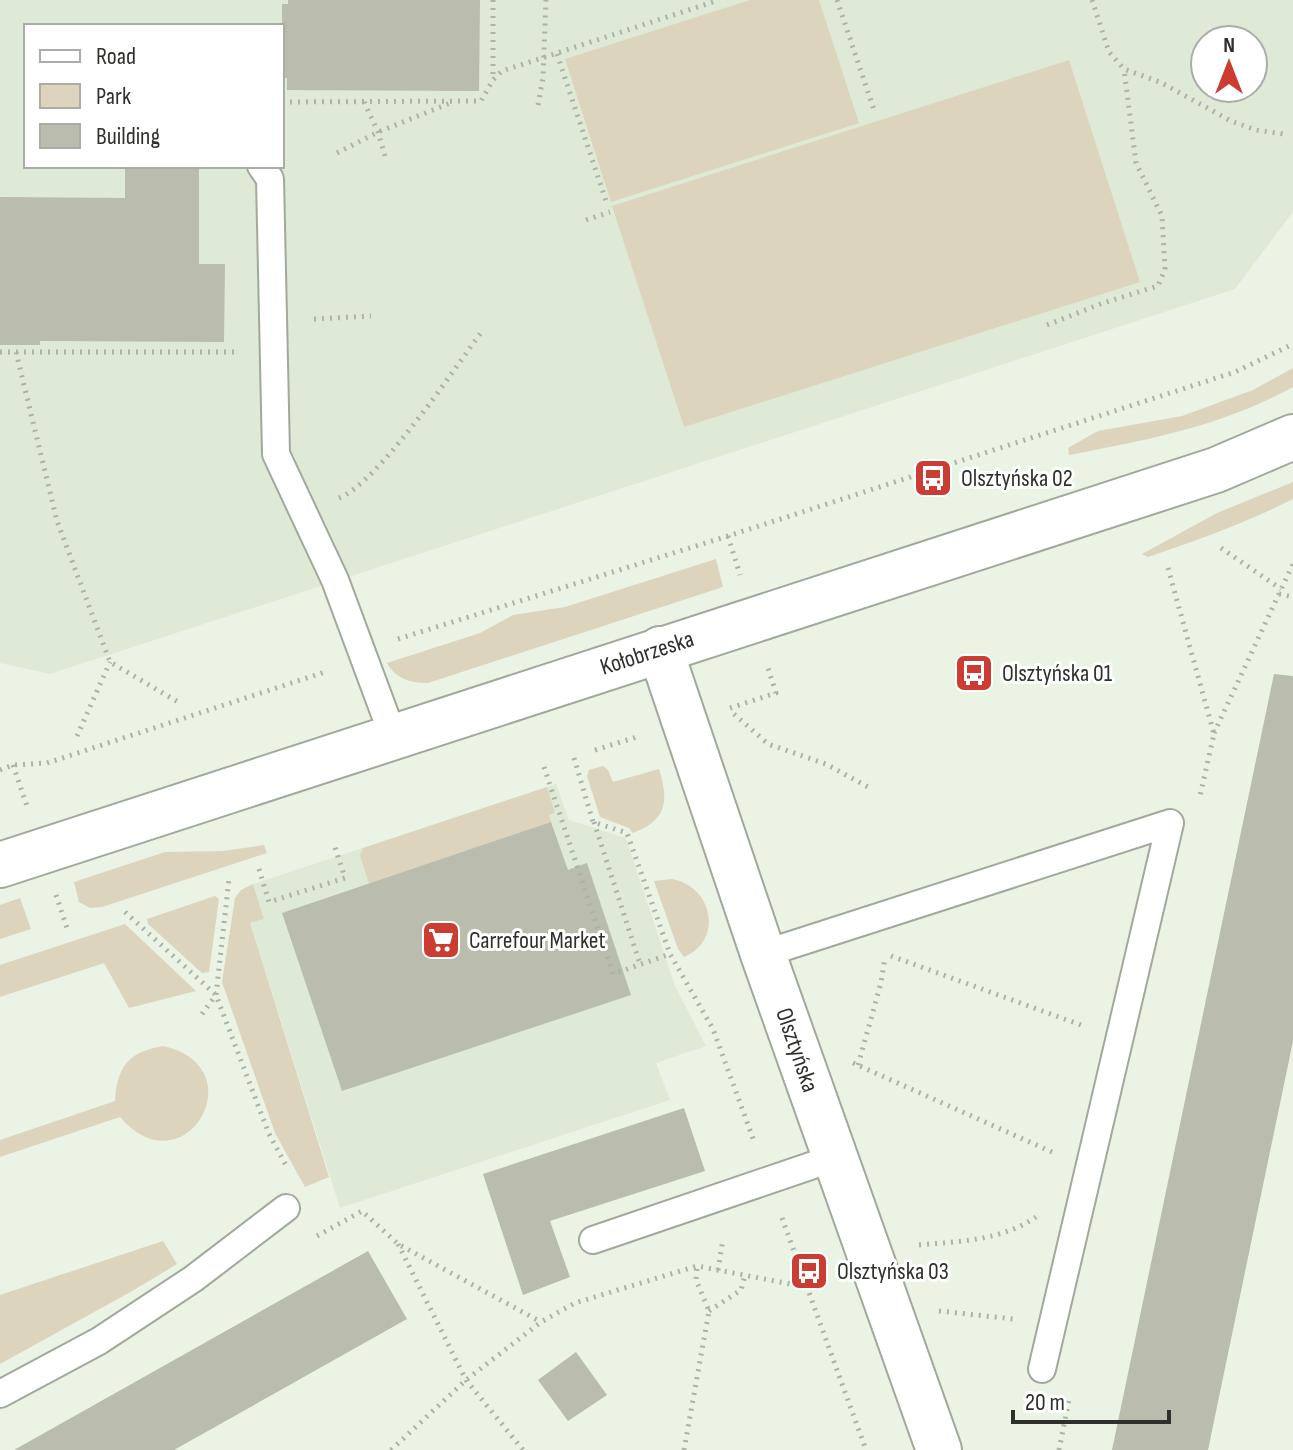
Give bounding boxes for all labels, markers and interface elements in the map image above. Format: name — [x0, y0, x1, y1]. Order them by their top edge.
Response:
legend — [24, 24, 284, 168]
north arrow — [1189, 24, 1269, 104]
text: N — [1223, 32, 1235, 59]
text: Road — [96, 42, 136, 71]
text: Park — [96, 82, 131, 111]
text: Building — [96, 122, 160, 151]
bus stop icon: Olsztyńska 02 — [912, 457, 954, 499]
place label: Olsztyńska 02 — [961, 464, 1073, 493]
street label: Kołobrzeska — [597, 624, 697, 682]
bus stop icon: Olsztyńska 01 — [953, 652, 995, 694]
place label: Olsztyńska 01 — [1002, 659, 1113, 688]
supermarket icon: Carrefour Market — [420, 919, 462, 961]
place label: Carrefour Market — [469, 926, 606, 955]
street label: Olsztyńska — [769, 1004, 825, 1096]
bus stop icon: Olsztyńska 03 — [788, 1250, 830, 1292]
place label: Olsztyńska 03 — [837, 1257, 949, 1286]
scale bar — [1013, 1374, 1169, 1424]
text: 20 m — [1025, 1388, 1065, 1417]

